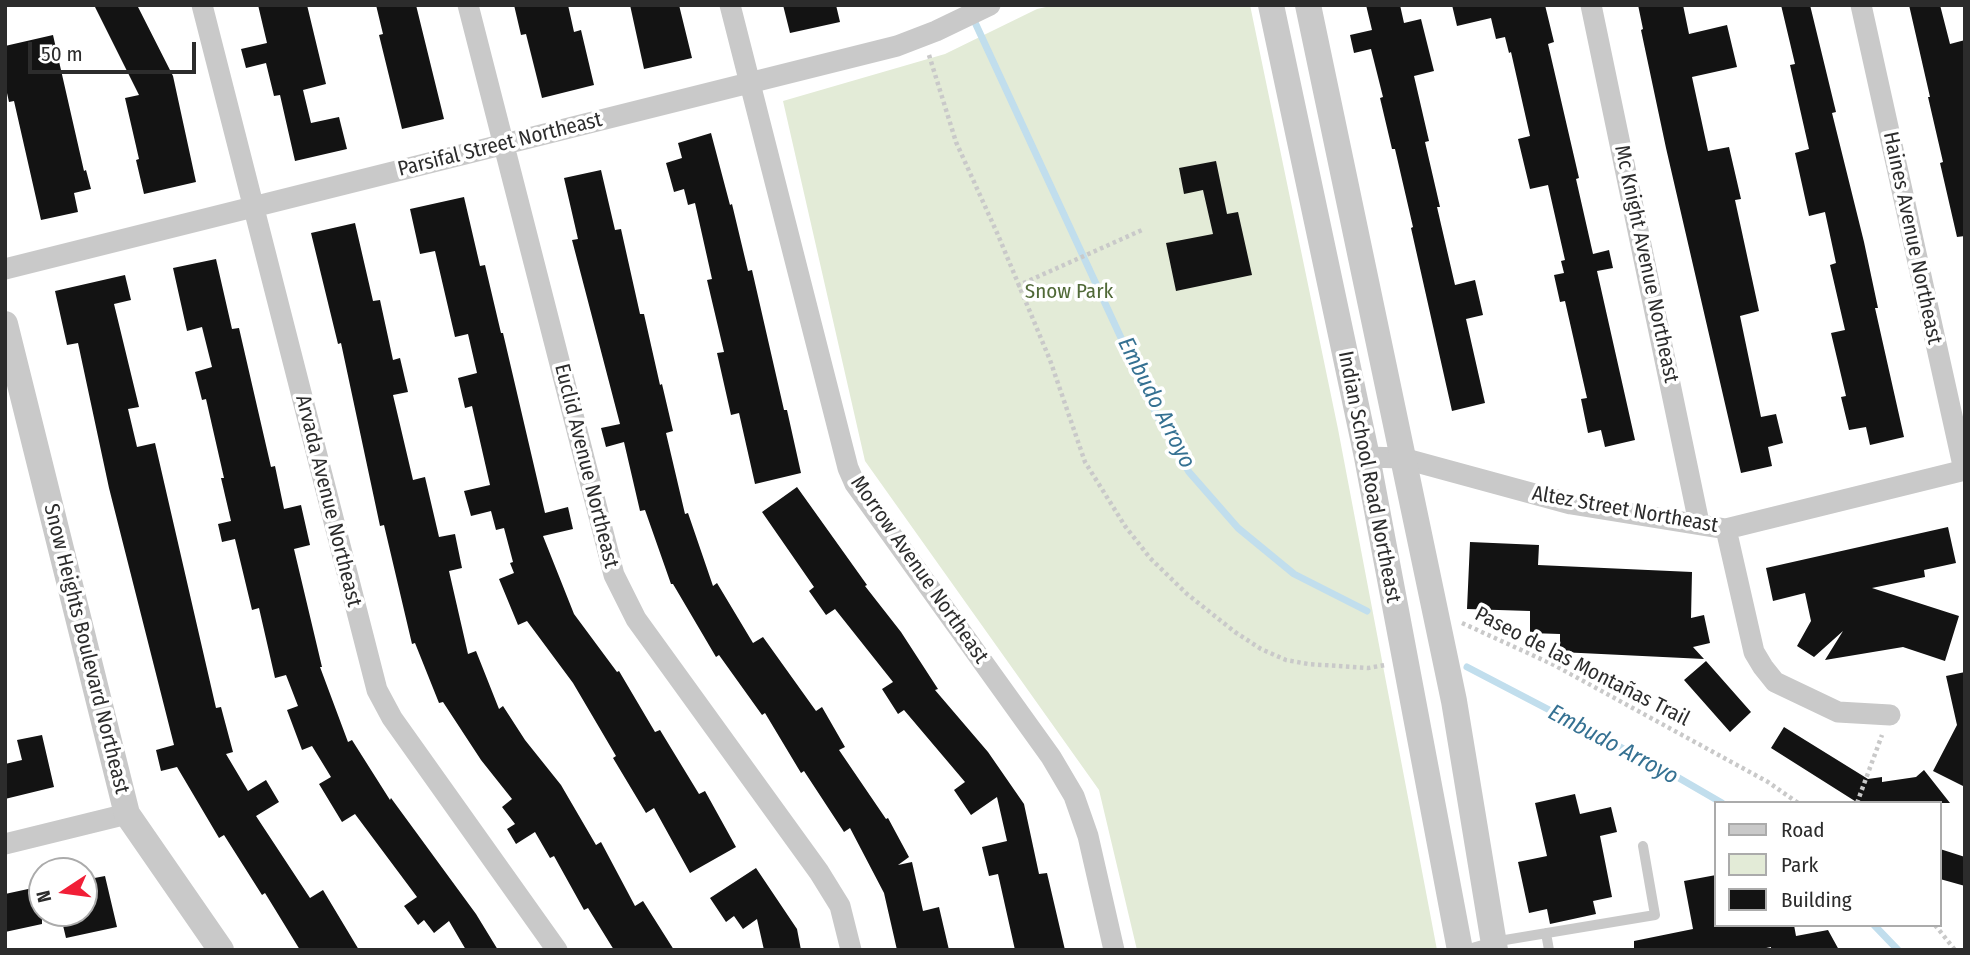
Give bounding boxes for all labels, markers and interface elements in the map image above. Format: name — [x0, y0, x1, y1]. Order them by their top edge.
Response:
scale bar — [32, 28, 200, 72]
text: 50 m — [41, 41, 83, 67]
street label: Parsifal Street Northeast — [395, 107, 605, 183]
street label: Haines Avenue Northeast — [1877, 129, 1947, 347]
street label: Mc Knight Avenue Northeast — [1608, 143, 1684, 385]
park label: Snow Park — [1025, 279, 1113, 305]
water label: Embudo Arroyo — [1111, 333, 1201, 473]
street label: Indian School Road Northeast — [1332, 349, 1406, 605]
street label: Euclid Avenue Northeast — [548, 361, 624, 571]
street label: Arvada Avenue Northeast — [289, 392, 367, 610]
street label: Morrow Avenue Northeast — [845, 471, 993, 669]
street label: Altez Street Northeast — [1530, 481, 1720, 539]
street label: Snow Heights Boulevard Northeast — [38, 501, 134, 797]
street label: Paseo de las Montañas Trail — [1470, 602, 1694, 732]
water label: Embudo Arroyo — [1543, 699, 1683, 791]
legend — [1714, 801, 1942, 927]
text: Road — [1781, 817, 1825, 843]
text: Park — [1781, 852, 1818, 878]
north arrow — [28, 857, 98, 927]
text: Building — [1781, 887, 1852, 913]
text: N — [32, 888, 56, 905]

